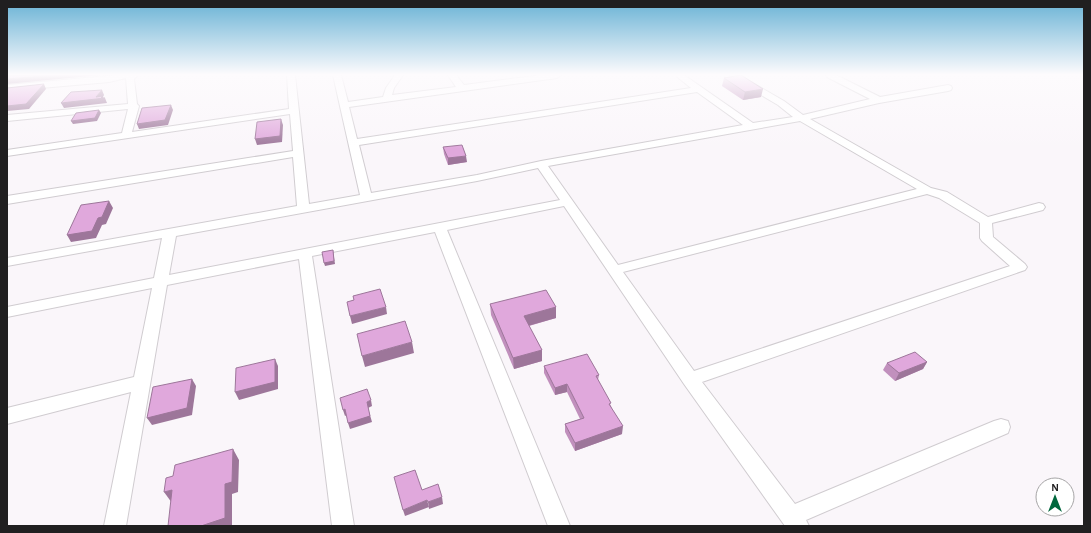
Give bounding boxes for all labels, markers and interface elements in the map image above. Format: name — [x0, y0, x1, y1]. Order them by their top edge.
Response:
north arrow — [1035, 477, 1075, 517]
text: N — [1051, 482, 1059, 493]

